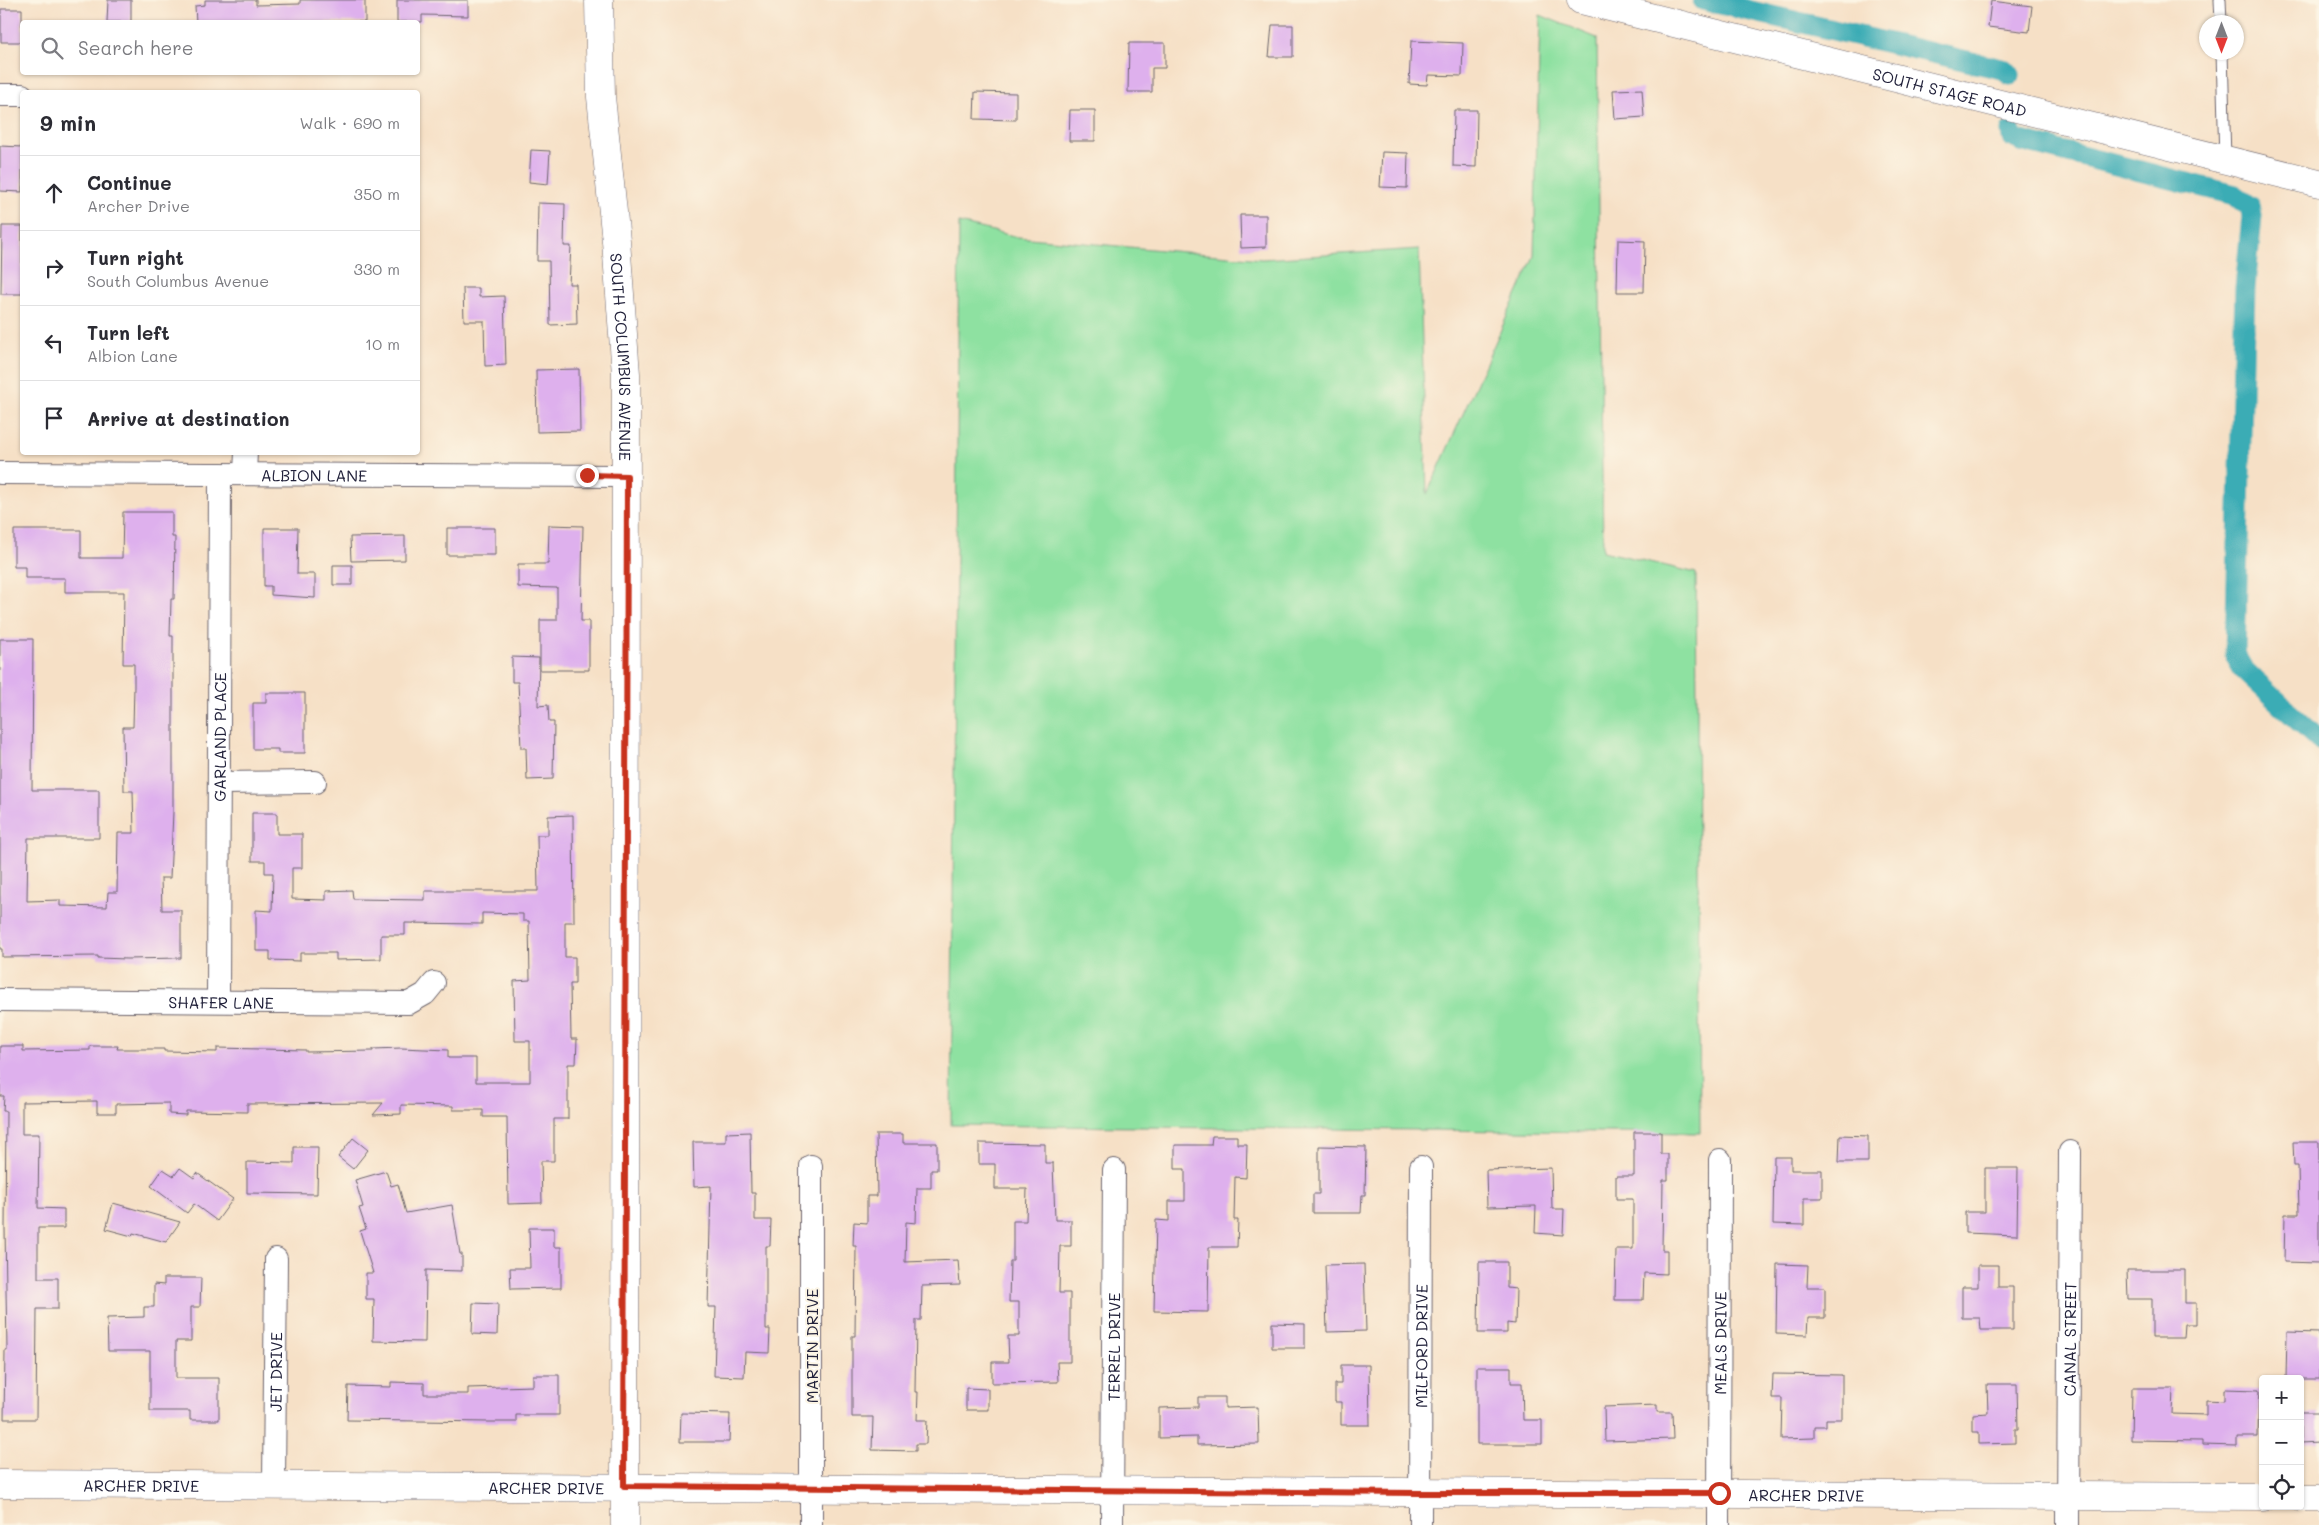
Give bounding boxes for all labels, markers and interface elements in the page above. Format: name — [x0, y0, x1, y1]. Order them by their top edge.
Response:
north arrow — [2199, 15, 2244, 60]
search box — [20, 20, 420, 75]
icon: search — [38, 34, 66, 62]
text: Search here — [78, 35, 194, 60]
street label: SOUTH STAGE ROAD — [1871, 62, 2029, 121]
text: 9 min — [40, 109, 96, 136]
text: Walk · 690 m — [299, 112, 400, 133]
text: Continue — [87, 170, 172, 195]
icon: ahead — [40, 179, 68, 207]
text: 350 m — [354, 183, 400, 204]
text: Archer Drive — [87, 195, 190, 216]
text: Turn right — [87, 245, 184, 270]
street label: SOUTH COLUMBUS AVENUE — [606, 252, 637, 461]
icon: right — [40, 254, 68, 282]
text: 330 m — [354, 258, 400, 279]
text: South Columbus Avenue — [87, 270, 269, 291]
text: Turn left — [87, 320, 170, 345]
icon: left — [40, 329, 68, 357]
text: 10 m — [365, 333, 400, 354]
text: Albion Lane — [87, 345, 178, 366]
icon: arrive — [40, 404, 68, 432]
text: Arrive at destination — [87, 406, 290, 431]
street label: ALBION LANE — [261, 464, 367, 485]
route end — [576, 464, 599, 487]
street label: GARLAND PLACE — [208, 672, 230, 802]
street label: SHAFER LANE — [168, 991, 274, 1013]
street label: CANAL STREET — [2058, 1282, 2080, 1396]
street label: MILFORD DRIVE — [1410, 1284, 1431, 1408]
street label: MARTIN DRIVE — [801, 1289, 822, 1403]
street label: MEALS DRIVE — [1709, 1291, 1730, 1395]
street label: TERREL DRIVE — [1102, 1292, 1124, 1402]
street label: JET DRIVE — [264, 1332, 286, 1412]
map controls — [2259, 1375, 2304, 1510]
button: + — [2259, 1375, 2304, 1420]
button: − — [2259, 1420, 2304, 1465]
button: locate — [2259, 1465, 2304, 1510]
street label: ARCHER DRIVE — [83, 1474, 199, 1496]
street label: ARCHER DRIVE — [488, 1476, 604, 1498]
route start — [1708, 1482, 1731, 1505]
street label: ARCHER DRIVE — [1748, 1484, 1864, 1505]

